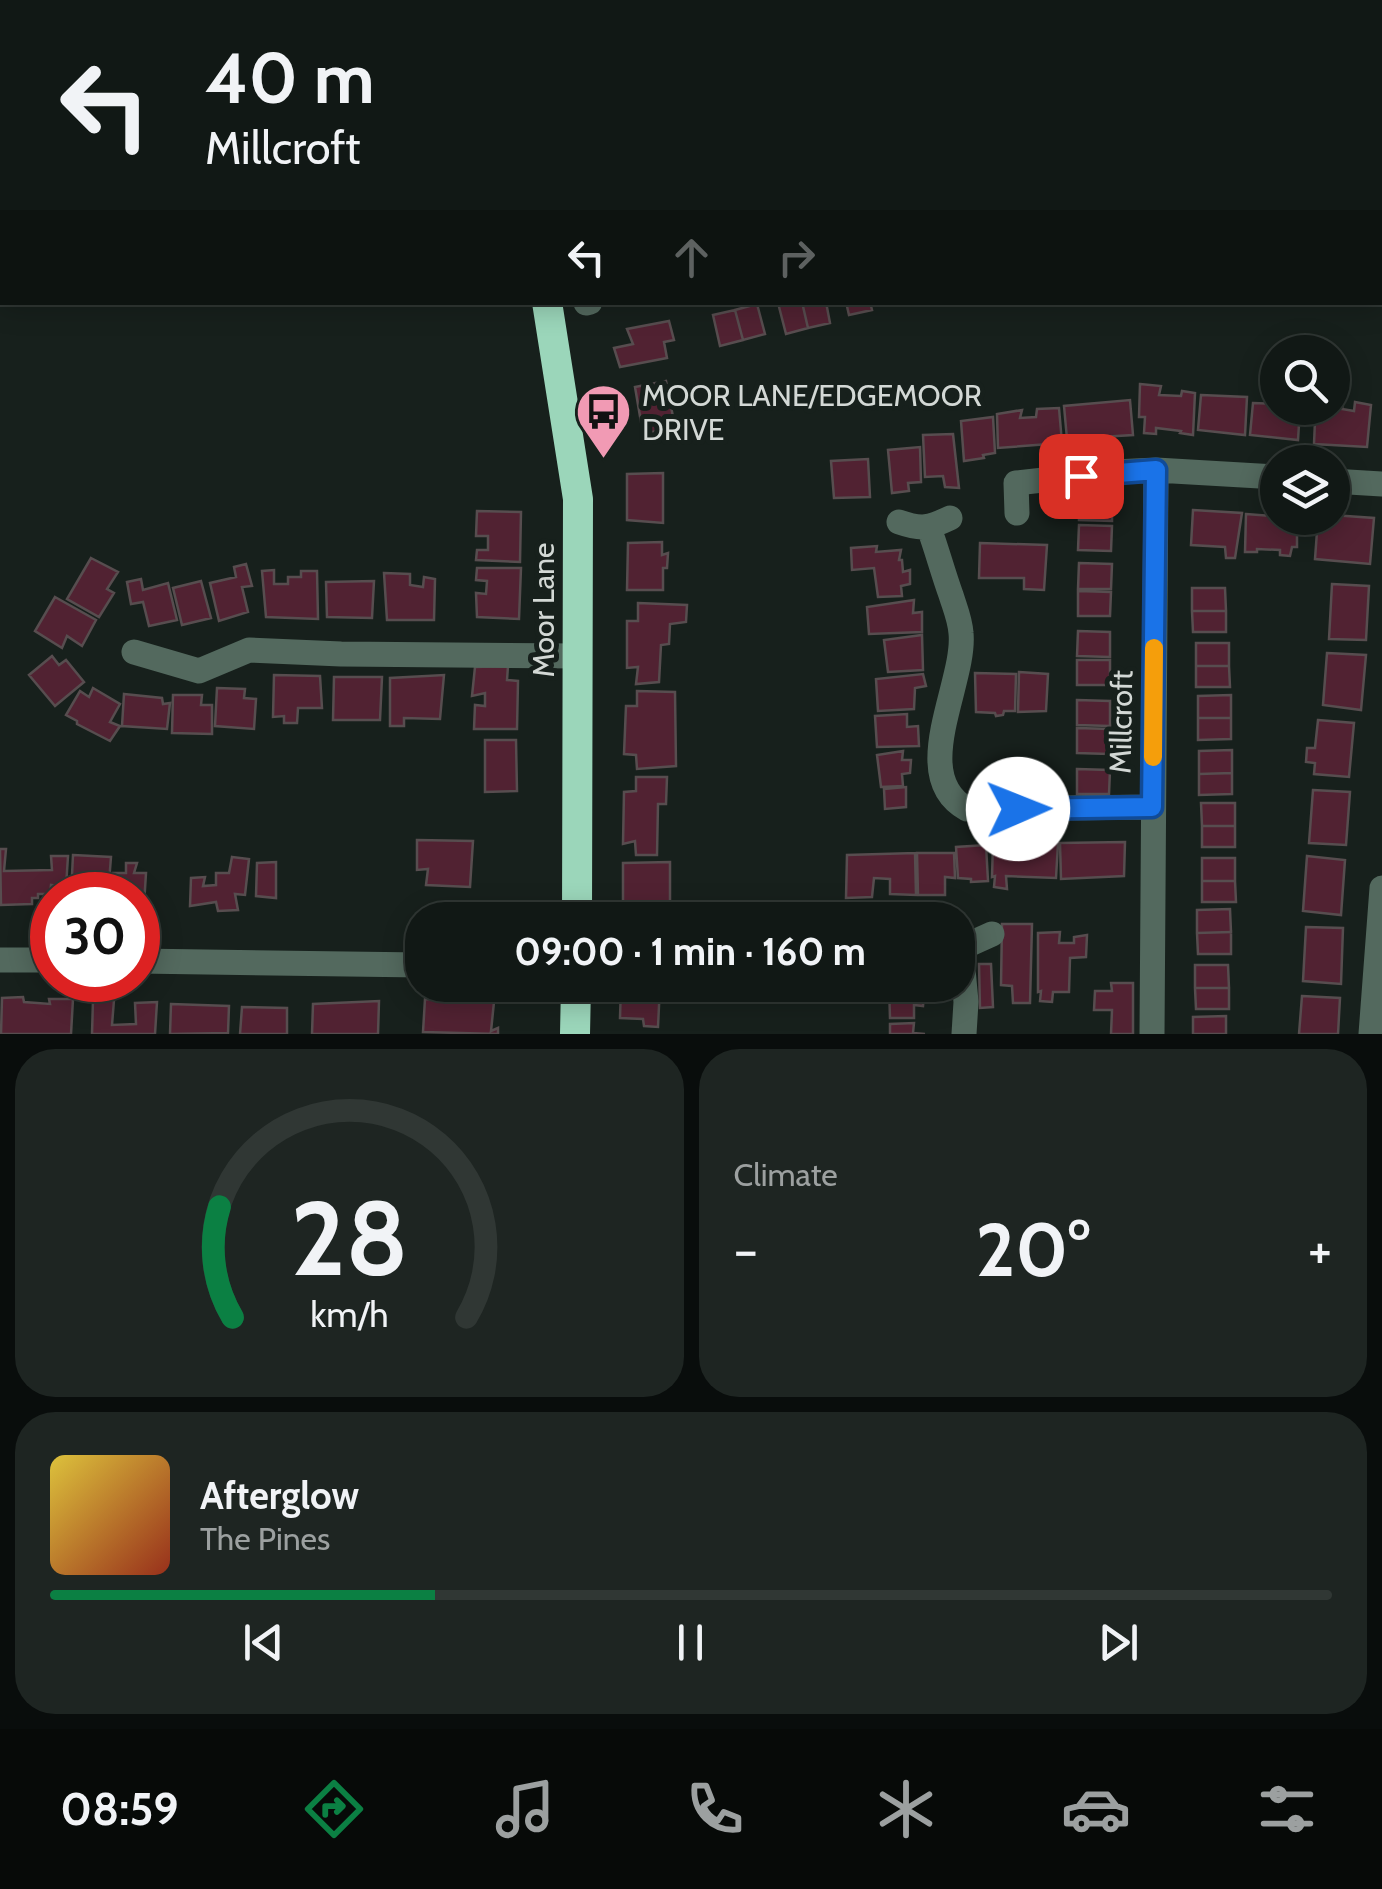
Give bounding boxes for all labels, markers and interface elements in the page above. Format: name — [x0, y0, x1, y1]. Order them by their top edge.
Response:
text: 40 m — [205, 35, 374, 121]
icon: left — [40, 40, 170, 170]
text: Millcroft — [205, 121, 360, 175]
icon: left — [559, 230, 614, 285]
icon: ahead — [664, 230, 719, 285]
icon: right — [769, 230, 824, 285]
map controls — [1260, 335, 1350, 535]
button: search — [1260, 335, 1350, 425]
place label: MOOR LANE/EDGEMOOR DRIVE — [642, 377, 982, 448]
bus stop icon: MOOR LANE/EDGEMOOR DRIVE — [573, 382, 633, 461]
pin — [1039, 434, 1124, 519]
button: layers — [1260, 445, 1350, 535]
icon: arrive — [1054, 449, 1109, 504]
street label: Moor Lane — [525, 543, 562, 677]
street label: Millcroft — [1102, 670, 1140, 774]
position arrow — [966, 757, 1070, 861]
speed limit sign: 30 — [30, 872, 160, 1002]
text: 09:00 · 1 min · 160 m — [514, 928, 866, 975]
text: Climate — [734, 1155, 838, 1194]
text: 28 — [290, 1175, 408, 1301]
text: 20° — [976, 1204, 1090, 1295]
text: − — [734, 1216, 758, 1283]
text: + — [1308, 1216, 1332, 1283]
text: km/h — [310, 1293, 388, 1336]
text: Afterglow — [200, 1472, 359, 1519]
text: The Pines — [200, 1519, 330, 1558]
icon: previous — [236, 1615, 291, 1670]
icon: pause — [663, 1615, 718, 1670]
icon: next — [1091, 1615, 1146, 1670]
icon: directions — [299, 1774, 369, 1844]
icon: music — [490, 1774, 560, 1844]
icon: phone — [680, 1774, 750, 1844]
icon: climate — [871, 1774, 941, 1844]
icon: car — [1061, 1774, 1131, 1844]
icon: filters — [1252, 1774, 1322, 1844]
text: 08:59 — [60, 1782, 179, 1836]

